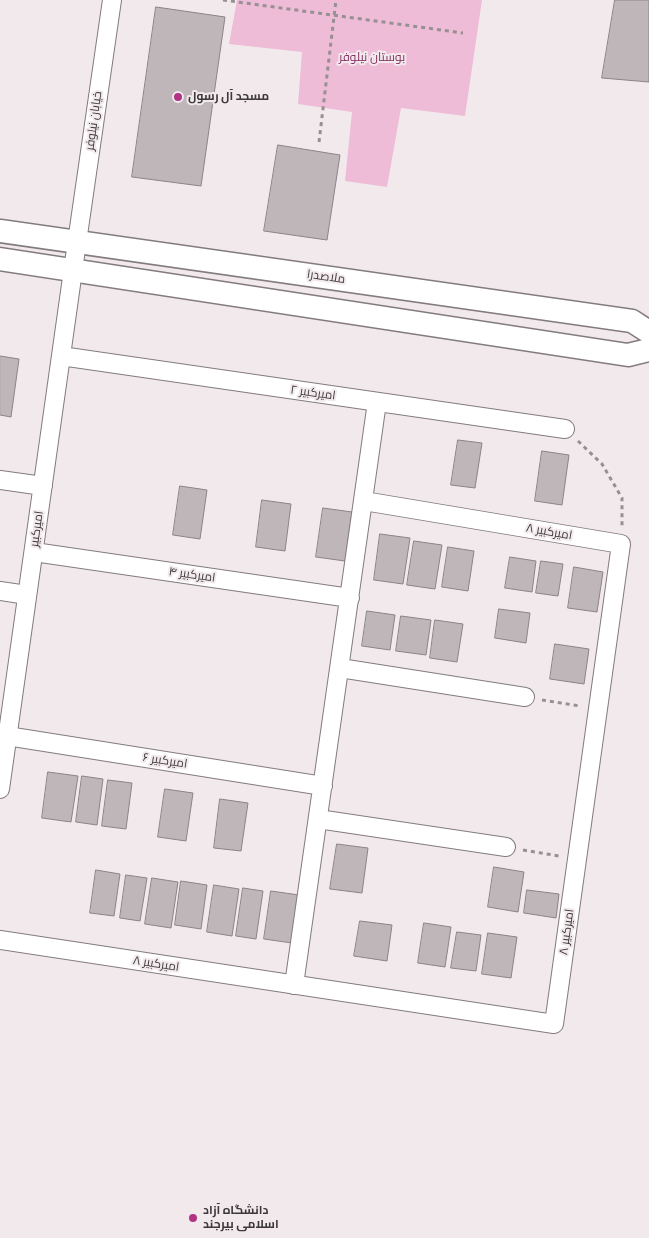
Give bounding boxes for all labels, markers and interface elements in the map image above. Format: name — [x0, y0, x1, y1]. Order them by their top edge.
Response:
park label: بوستان نیلوفر — [339, 51, 405, 65]
place label: مسجد آل رسول — [188, 90, 269, 104]
street label: خیابان نیلوفر — [83, 91, 105, 151]
marker: مسجد آل رسول — [172, 91, 184, 103]
street label: ملاصدرا — [306, 267, 346, 287]
street label: امیرکبیر ۲ — [290, 383, 336, 403]
street label: امیرکبیر — [27, 510, 47, 548]
street label: امیرکبیر ۸ — [525, 521, 573, 543]
street label: امیرکبیر ۴ — [168, 565, 216, 585]
street label: امیرکبیر ۶ — [142, 750, 188, 772]
street label: امیرکبیر ۸ — [557, 908, 577, 956]
street label: امیرکبیر ۸ — [132, 953, 180, 975]
place label: دانشگاه آزاد اسلامی بیرجند — [203, 1204, 279, 1232]
marker: دانشگاه آزاد اسلامی بیرجند — [187, 1212, 199, 1224]

